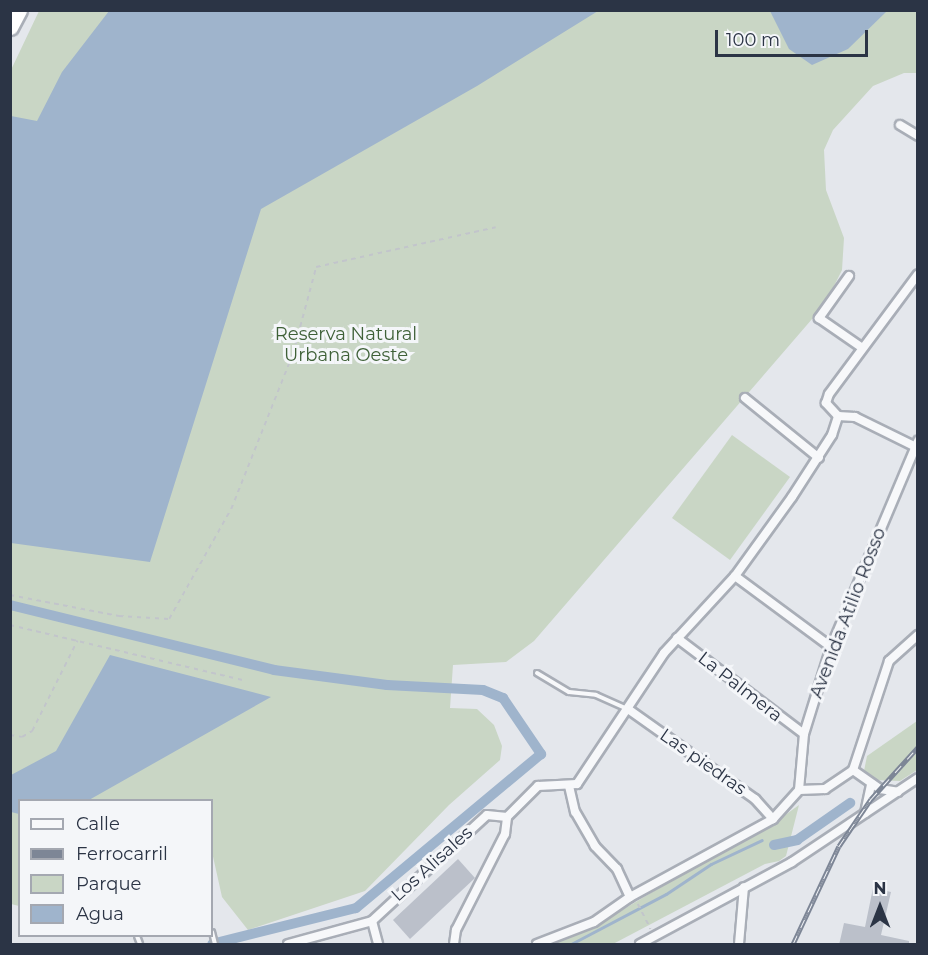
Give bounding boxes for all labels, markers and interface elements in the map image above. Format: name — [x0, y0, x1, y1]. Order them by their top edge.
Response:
scale bar — [718, 18, 871, 56]
text: 100 m — [726, 29, 780, 51]
park label: Reserva Natural Urbana Oeste — [275, 324, 417, 366]
street label: Avenida Atilio Rosso — [805, 525, 891, 701]
street label: La Palmera — [694, 647, 786, 727]
street label: Las piedras — [656, 724, 750, 800]
legend — [18, 799, 213, 937]
text: Calle — [76, 813, 120, 835]
street label: Los Alisales — [387, 822, 477, 906]
text: Ferrocarril — [76, 843, 168, 865]
text: Parque — [76, 873, 141, 895]
north arrow — [850, 877, 910, 937]
text: N — [874, 879, 886, 898]
text: Agua — [76, 903, 124, 925]

